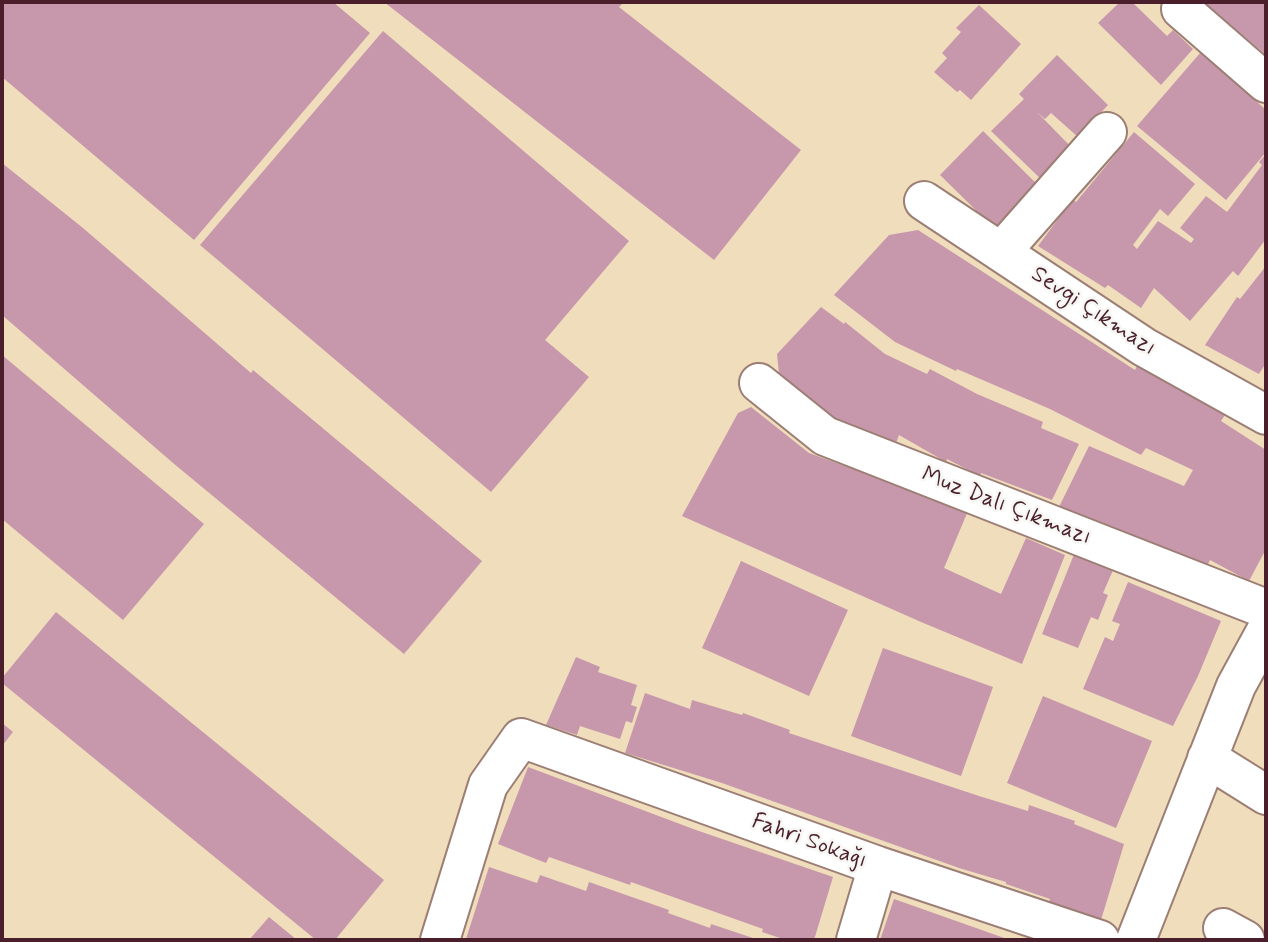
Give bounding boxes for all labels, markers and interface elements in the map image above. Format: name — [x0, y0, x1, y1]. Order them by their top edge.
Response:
street label: Sevgi Çıkmazı — [1025, 261, 1161, 363]
street label: Muz Dalı Çıkmazı — [917, 462, 1095, 552]
street label: Fahri Sokağı — [748, 808, 870, 876]

